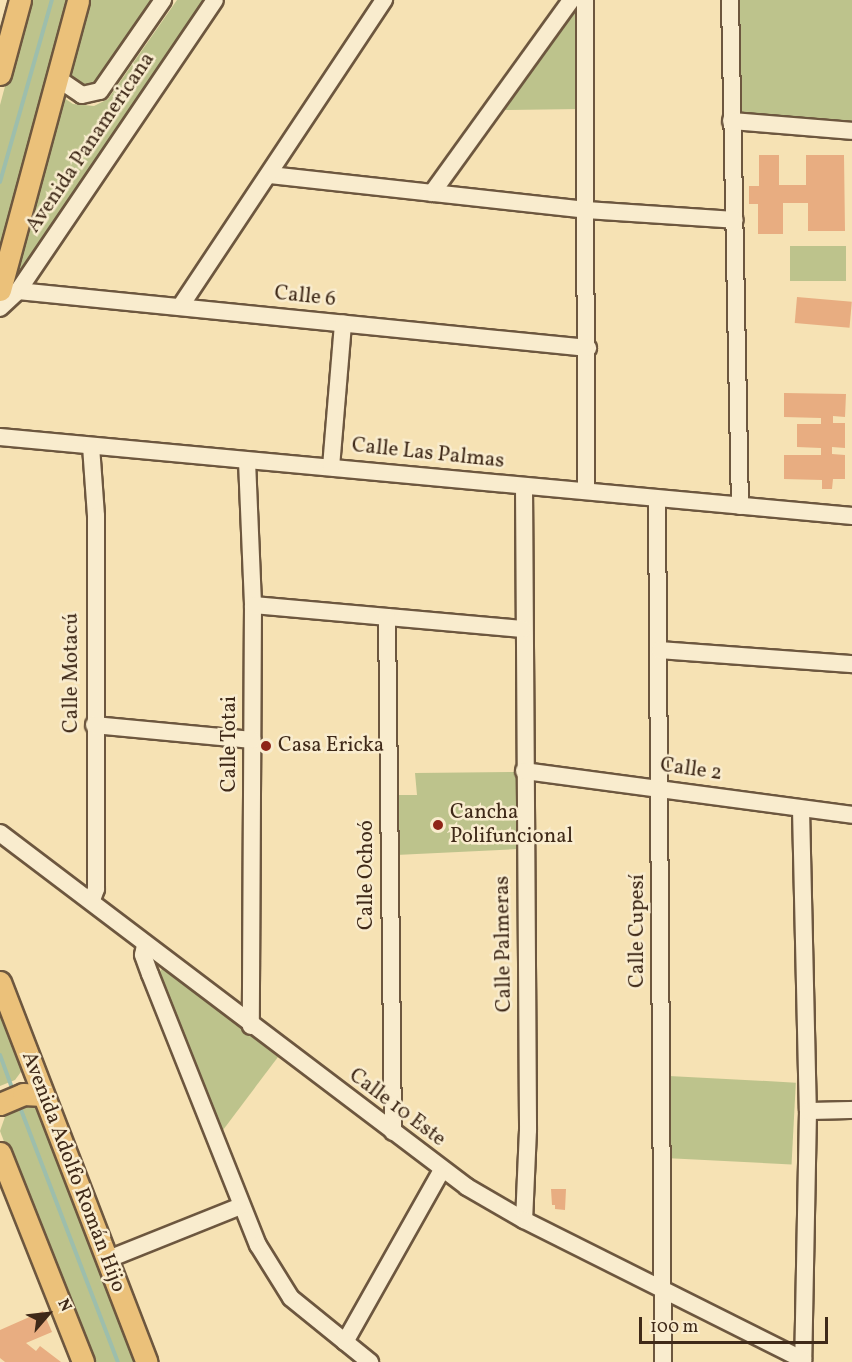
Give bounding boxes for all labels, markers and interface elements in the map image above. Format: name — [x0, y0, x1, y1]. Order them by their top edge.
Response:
street label: Avenida Panamericana — [21, 48, 161, 238]
street label: Calle 6 — [273, 281, 337, 313]
street label: Calle Las Palmas — [350, 433, 506, 475]
street label: Calle Motacú — [59, 613, 85, 733]
street label: Calle Totai — [217, 695, 243, 793]
place label: Casa Ericka — [278, 733, 384, 759]
marker: Casa Ericka — [259, 739, 273, 753]
street label: Calle 2 — [658, 753, 724, 787]
place label: Cancha Polifuncional — [450, 800, 573, 850]
marker: Cancha Polifuncional — [431, 818, 445, 832]
street label: Calle Ochoó — [354, 820, 380, 930]
street label: Calle Cupesí — [625, 874, 651, 988]
street label: Calle Palmeras — [490, 875, 518, 1013]
street label: Avenida Adolfo Román Hijo — [15, 1048, 131, 1296]
street label: Calle 10 Este — [344, 1063, 450, 1153]
north arrow — [18, 1284, 78, 1344]
text: N — [51, 1295, 76, 1316]
scale bar — [642, 1305, 831, 1343]
text: 100 m — [650, 1315, 699, 1340]

